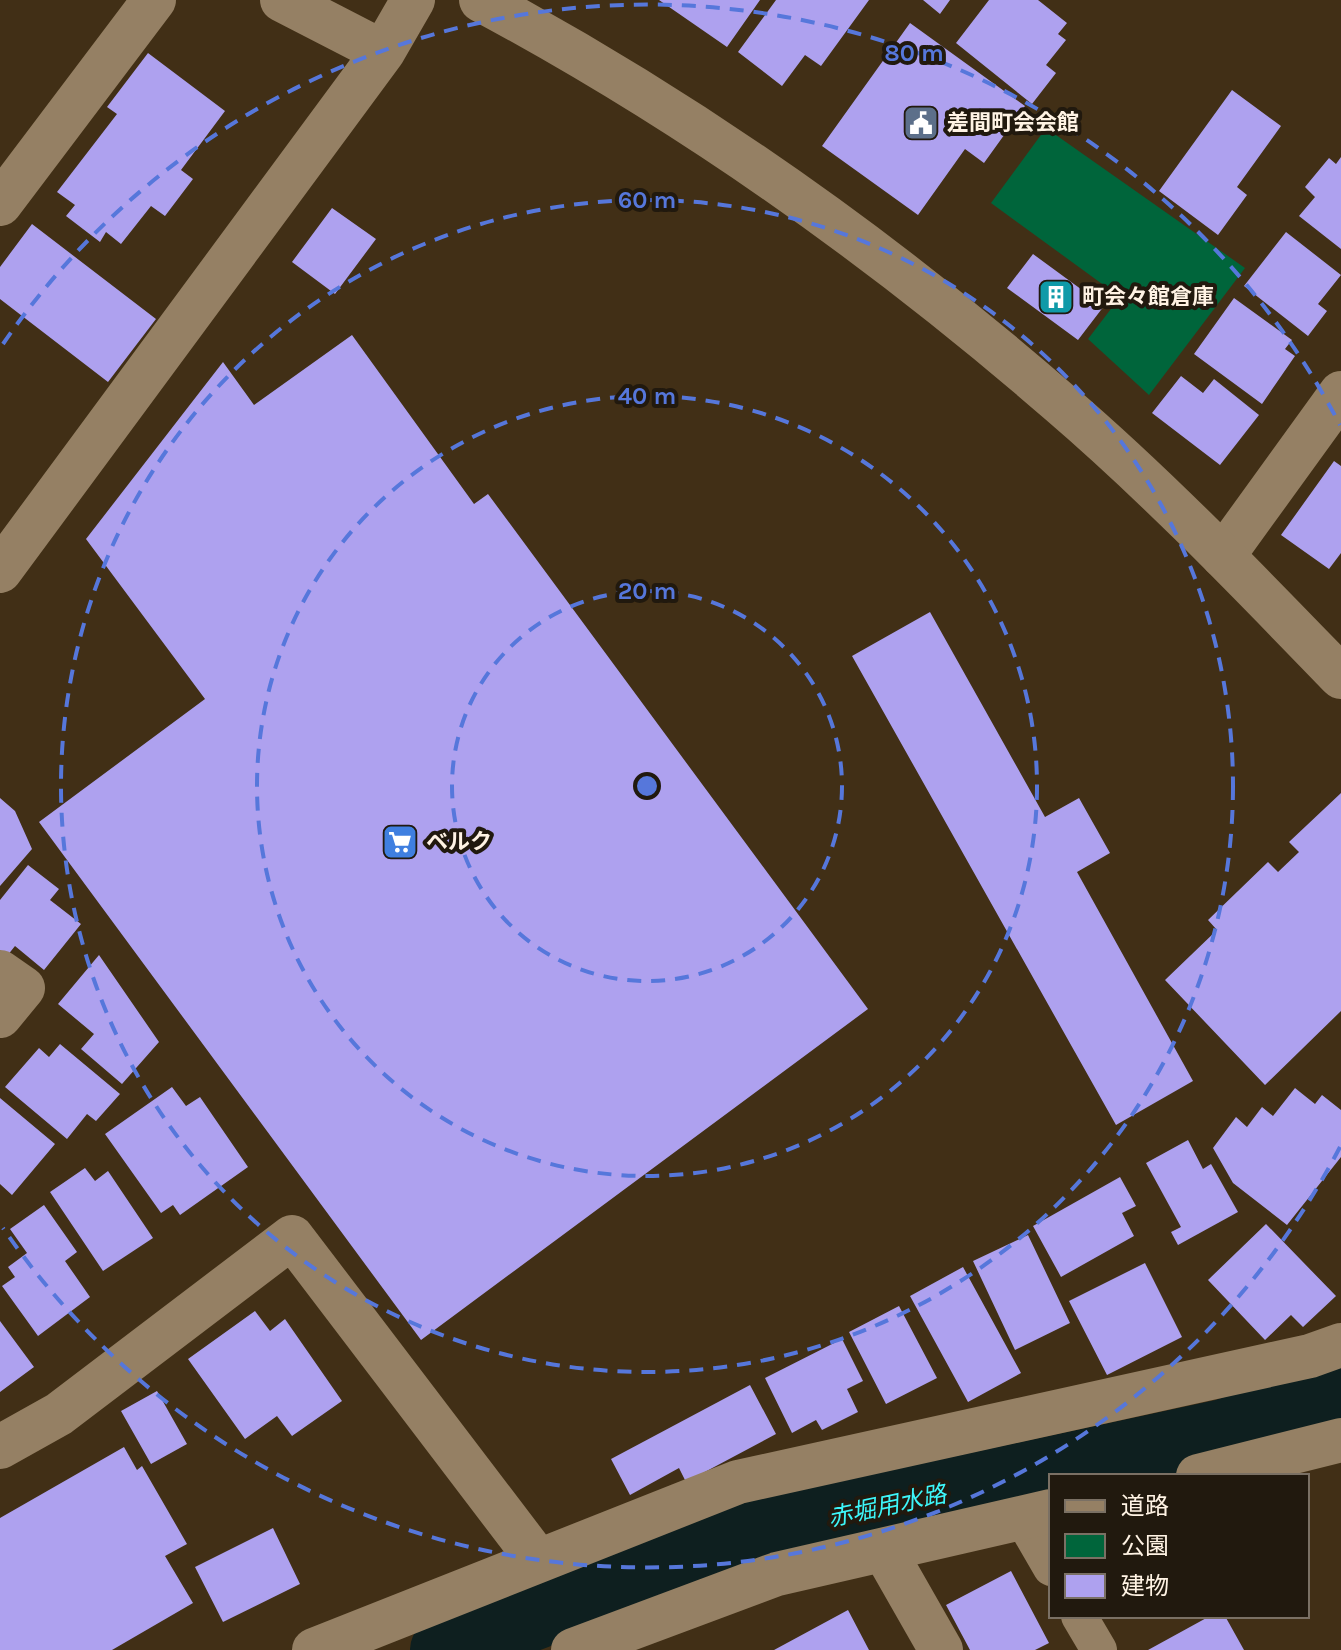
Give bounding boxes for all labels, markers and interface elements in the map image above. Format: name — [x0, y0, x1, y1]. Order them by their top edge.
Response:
text: 80 m — [884, 39, 944, 67]
public building icon: 差間町会会館 — [902, 104, 940, 142]
place label: 差間町会会館 — [947, 110, 1079, 136]
text: 60 m — [618, 186, 676, 214]
building icon: 町会々館倉庫 — [1037, 278, 1075, 316]
place label: 町会々館倉庫 — [1082, 284, 1214, 310]
text: 40 m — [618, 382, 676, 410]
text: 20 m — [618, 577, 676, 605]
centre of rings — [633, 772, 661, 800]
supermarket icon: ベルク — [381, 823, 419, 861]
place label: ベルク — [426, 829, 492, 855]
legend — [1049, 1474, 1309, 1618]
water label: 赤堀用水路 — [825, 1479, 951, 1532]
text: 道路 — [1121, 1492, 1169, 1520]
text: 公園 — [1121, 1532, 1169, 1560]
text: 建物 — [1121, 1572, 1169, 1600]

